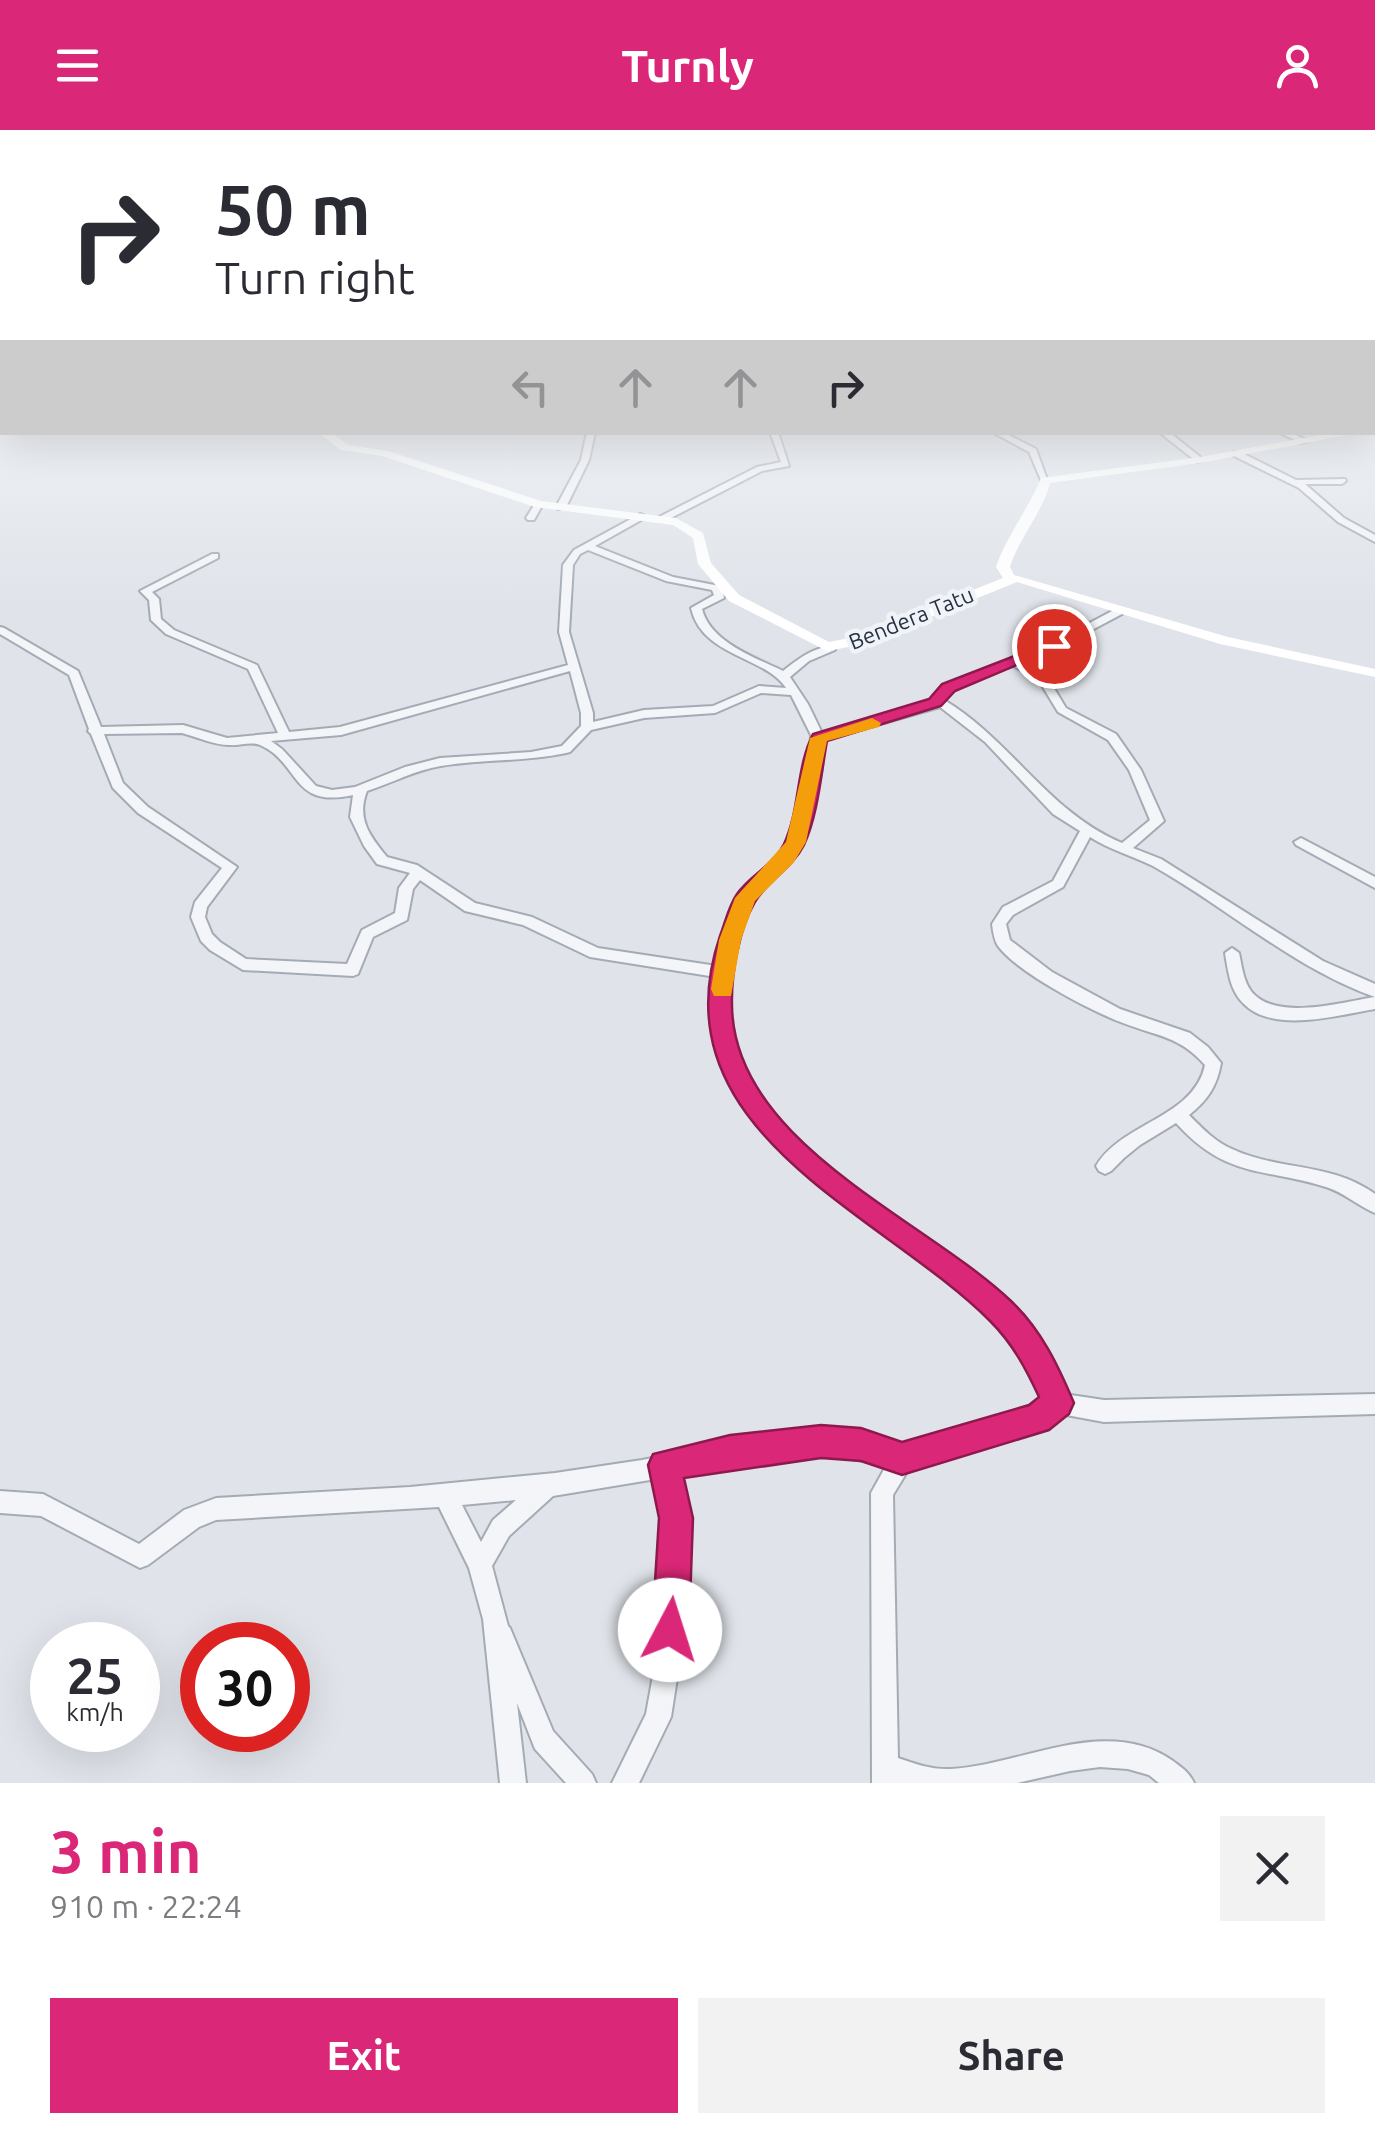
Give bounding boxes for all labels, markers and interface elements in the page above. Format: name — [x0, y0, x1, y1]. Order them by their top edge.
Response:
icon: menu — [50, 38, 105, 93]
icon: person — [1270, 38, 1325, 93]
text: Turnly — [621, 40, 754, 91]
icon: right — [50, 170, 180, 300]
text: 50 m — [215, 170, 371, 248]
text: Turn right — [215, 252, 415, 303]
icon: left — [503, 360, 558, 415]
icon: ahead — [608, 360, 663, 415]
icon: ahead — [713, 360, 768, 415]
icon: right — [818, 360, 873, 415]
street label: Bendera Tatu — [845, 581, 977, 654]
pin — [1012, 604, 1097, 689]
icon: arrive — [1027, 619, 1082, 674]
position arrow — [618, 1578, 722, 1682]
speed limit sign: 30 — [180, 1622, 310, 1752]
text: 25 — [67, 1647, 123, 1703]
text: km/h — [66, 1698, 124, 1726]
button: close — [1220, 1816, 1325, 1921]
text: 3 min — [50, 1817, 202, 1884]
text: 910 m · 22:24 — [50, 1888, 242, 1924]
button: Exit — [50, 1998, 678, 2113]
button: Share — [698, 1998, 1325, 2113]

